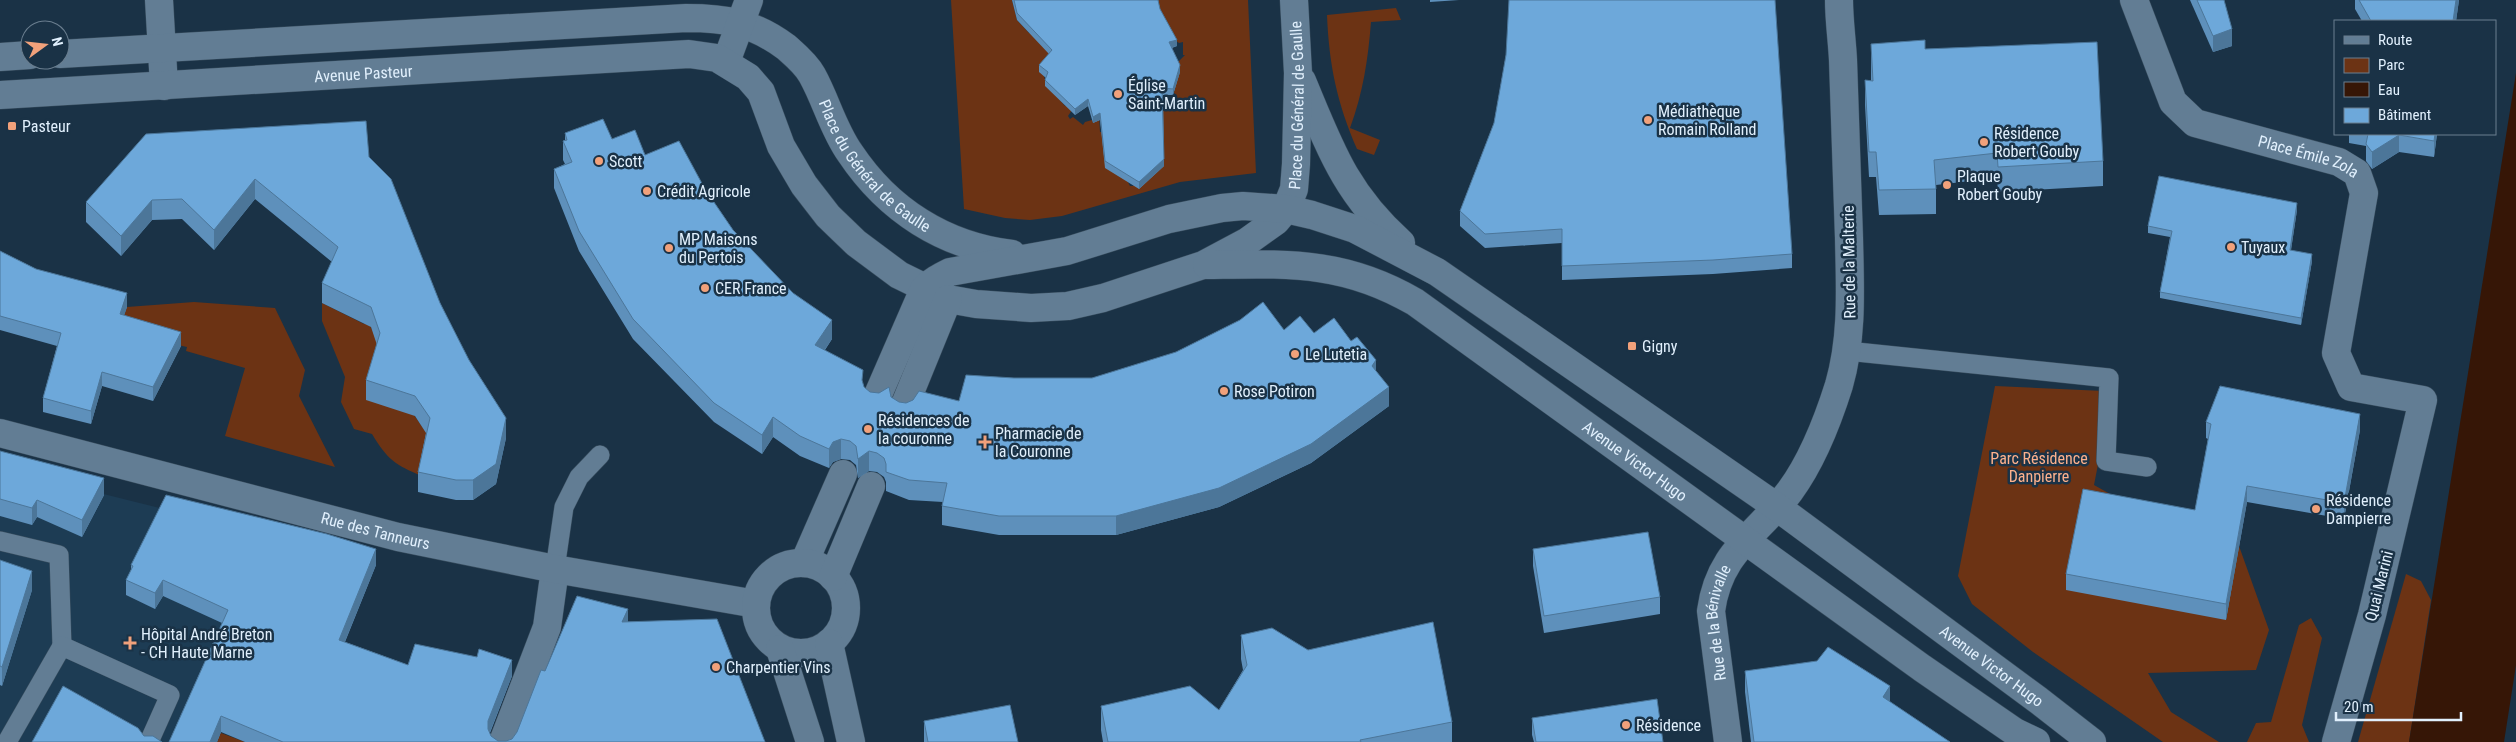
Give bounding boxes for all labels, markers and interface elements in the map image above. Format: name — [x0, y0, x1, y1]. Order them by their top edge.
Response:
north arrow — [20, 20, 70, 70]
legend — [2334, 20, 2496, 135]
street label: Place du Général de Gaulle — [1284, 21, 1308, 190]
text: Route — [2378, 31, 2412, 49]
text: N — [49, 35, 66, 48]
text: Parc — [2378, 56, 2405, 74]
street label: Avenue Pasteur — [314, 61, 413, 86]
place label: Église Saint-Martin — [1128, 76, 1205, 113]
text: Eau — [2378, 81, 2400, 99]
marker: Église Saint-Martin — [1112, 88, 1124, 100]
street label: Place du Général de Gaulle — [815, 97, 934, 236]
place label: Médiathèque Romain Rolland — [1658, 102, 1757, 139]
text: Bâtiment — [2378, 106, 2431, 124]
marker: Médiathèque Romain Rolland — [1642, 114, 1654, 126]
place label: Pasteur — [22, 117, 71, 136]
marker: Pasteur — [6, 120, 18, 132]
place label: Résidence Robert Gouby — [1994, 124, 2080, 161]
street label: Place Émile Zola — [2256, 131, 2362, 181]
marker: Résidence Robert Gouby — [1978, 136, 1990, 148]
place label: Scott — [609, 152, 642, 171]
marker: Scott — [593, 155, 605, 167]
place label: Plaque Robert Gouby — [1957, 167, 2043, 204]
marker: Plaque Robert Gouby — [1941, 179, 1953, 191]
place label: Crédit Agricole — [657, 182, 751, 201]
marker: Crédit Agricole — [641, 185, 653, 197]
street label: Rue de la Malterie — [1839, 205, 1859, 319]
place label: MP Maisons du Pertois — [679, 230, 757, 267]
place label: Tuyaux — [2241, 238, 2285, 257]
marker: Tuyaux — [2225, 241, 2237, 253]
marker: MP Maisons du Pertois — [663, 242, 675, 254]
place label: CER France — [715, 279, 787, 298]
marker: CER France — [699, 282, 711, 294]
place label: Gigny — [1642, 337, 1678, 356]
marker: Gigny — [1626, 340, 1638, 352]
place label: Le Lutetia — [1305, 345, 1367, 364]
marker: Le Lutetia — [1289, 348, 1301, 360]
place label: Rose Potiron — [1234, 382, 1315, 401]
marker: Rose Potiron — [1218, 385, 1230, 397]
place label: Résidences de la couronne — [878, 411, 969, 448]
street label: Avenue Victor Hugo — [1579, 417, 1691, 505]
marker: Résidences de la couronne — [862, 423, 874, 435]
place label: Pharmacie de la Couronne — [995, 424, 1082, 461]
marker: Pharmacie de la Couronne — [979, 436, 991, 448]
park label: Parc Résidence Danpierre — [1990, 449, 2088, 486]
place label: Résidence Dampierre — [2326, 491, 2391, 528]
marker: Résidence Dampierre — [2310, 503, 2322, 515]
street label: Rue des Tanneurs — [319, 508, 432, 553]
street label: Quai Marini — [2361, 549, 2397, 623]
street label: Rue de la Bénivalle — [1702, 561, 1734, 682]
street label: Avenue Victor Hugo — [1936, 621, 2048, 710]
place label: Hôpital André Breton - CH Haute Marne — [141, 625, 272, 662]
marker: Hôpital André Breton - CH Haute Marne — [123, 636, 137, 650]
place label: Charpentier Vins — [726, 658, 831, 677]
marker: Charpentier Vins — [710, 661, 722, 673]
scale bar — [2336, 690, 2461, 722]
text: 20 m — [2344, 698, 2374, 716]
place label: Résidence — [1636, 716, 1701, 735]
marker: Résidence — [1620, 719, 1632, 731]

